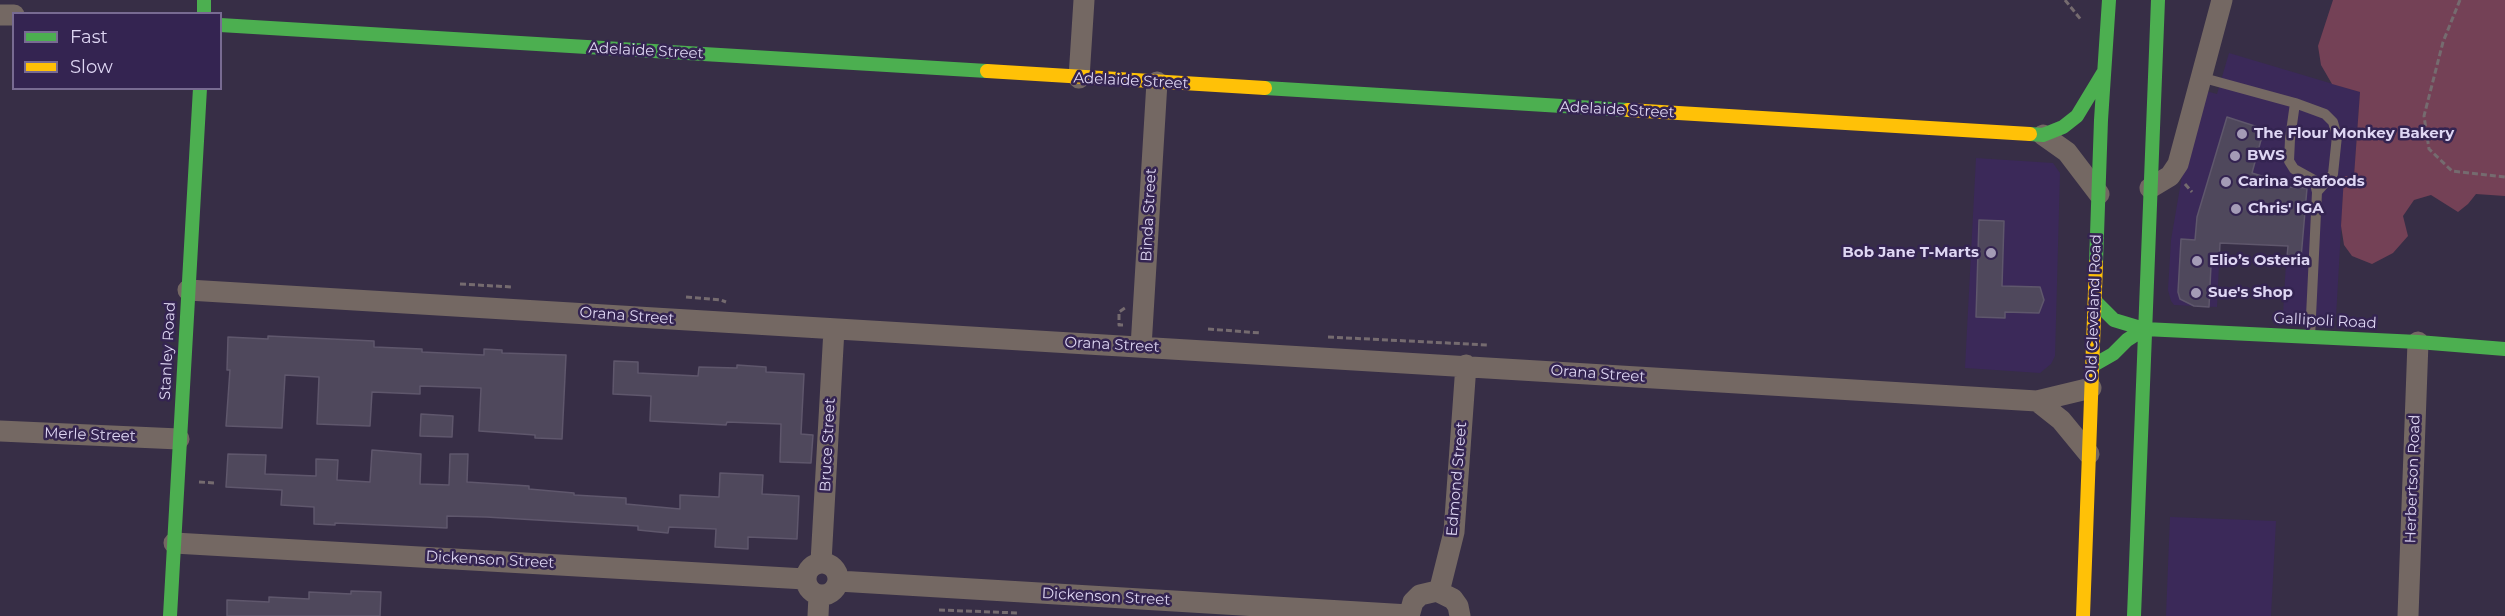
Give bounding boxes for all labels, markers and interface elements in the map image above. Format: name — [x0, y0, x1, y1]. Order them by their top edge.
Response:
legend — [12, 12, 222, 90]
text: Fast — [70, 26, 108, 48]
street label: Adelaide Street — [588, 39, 704, 63]
text: Slow — [70, 56, 113, 78]
street label: Adelaide Street — [1073, 69, 1189, 93]
street label: Adelaide Street — [1559, 98, 1675, 122]
place label: The Flour Monkey Bakery — [2254, 125, 2454, 143]
marker: The Flour Monkey Bakery — [2235, 127, 2249, 141]
place label: BWS — [2247, 147, 2285, 165]
marker: BWS — [2228, 149, 2242, 163]
street label: Binda Street — [1138, 168, 1160, 262]
place label: Carina Seafoods — [2238, 173, 2365, 191]
marker: Carina Seafoods — [2219, 175, 2233, 189]
place label: Chris' IGA — [2248, 200, 2324, 218]
marker: Chris' IGA — [2229, 202, 2243, 216]
street label: Old Cleveland Road — [2082, 234, 2106, 382]
place label: Bob Jane T-Marts — [1842, 244, 1979, 262]
marker: Bob Jane T-Marts — [1984, 246, 1998, 260]
place label: Elio’s Osteria — [2209, 252, 2310, 270]
marker: Elio’s Osteria — [2190, 254, 2204, 268]
place label: Sue's Shop — [2208, 284, 2293, 302]
marker: Sue's Shop — [2189, 286, 2203, 300]
street label: Stanley Road — [156, 301, 180, 401]
street label: Orana Street — [579, 304, 675, 328]
street label: Gallipoli Road — [2273, 309, 2377, 333]
street label: Orana Street — [1064, 334, 1160, 356]
street label: Orana Street — [1550, 362, 1646, 386]
street label: Bruce Street — [817, 398, 839, 492]
street label: Herbertson Road — [2402, 414, 2424, 544]
street label: Edmond Street — [1443, 421, 1471, 537]
street label: Merle Street — [44, 424, 136, 446]
street label: Dickenson Street — [425, 548, 555, 572]
street label: Dickenson Street — [1041, 585, 1171, 609]

